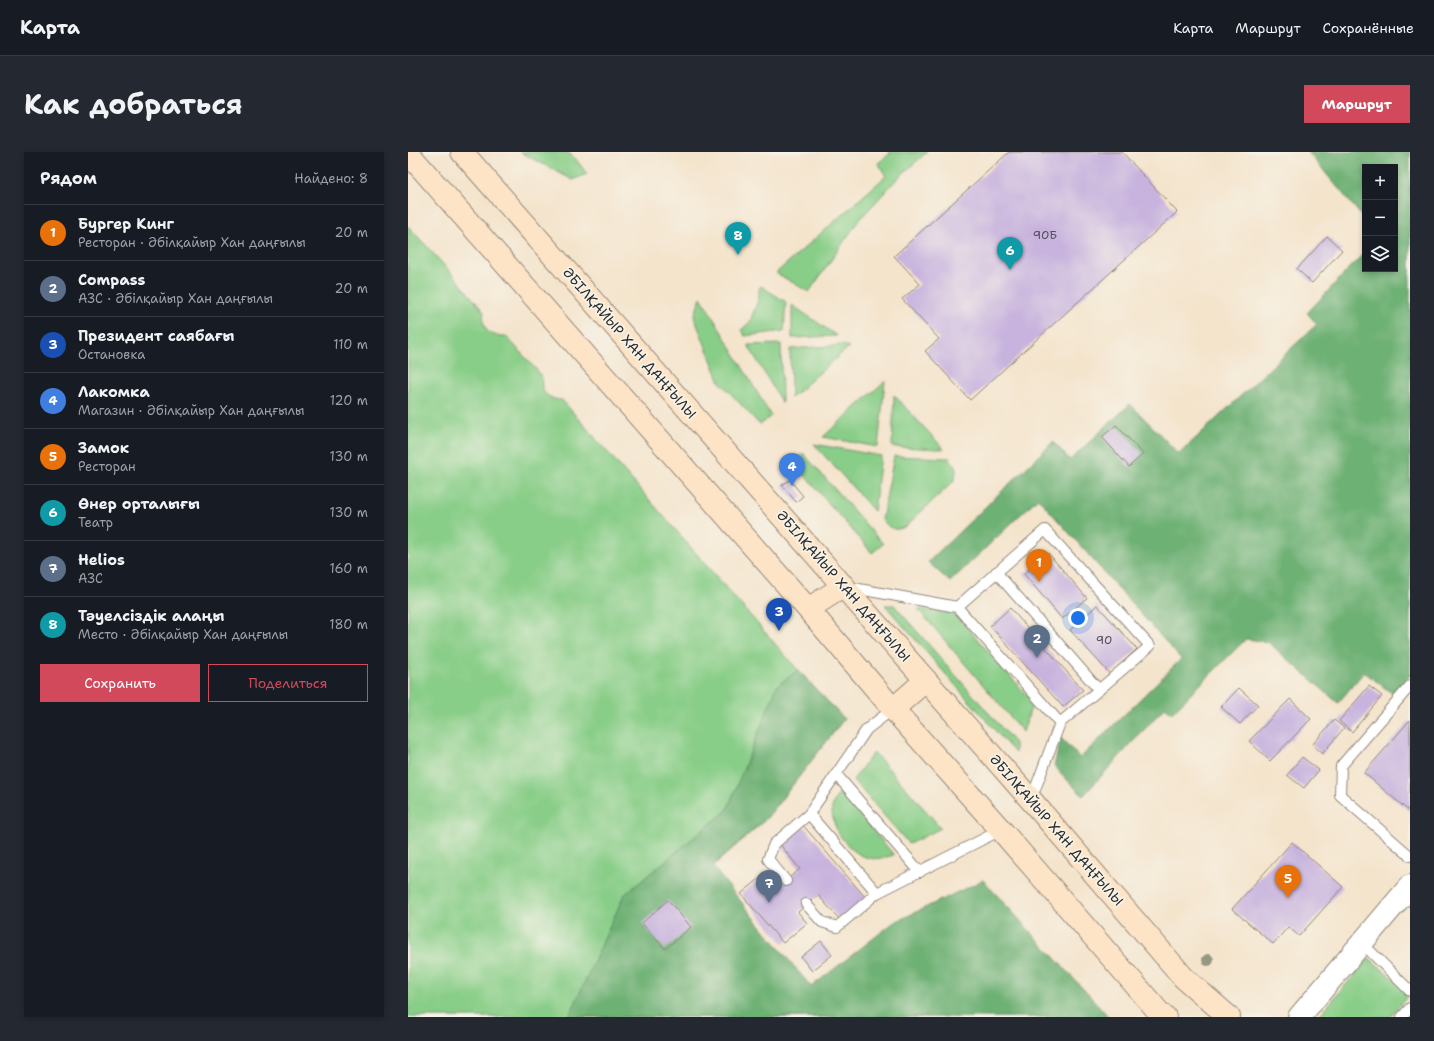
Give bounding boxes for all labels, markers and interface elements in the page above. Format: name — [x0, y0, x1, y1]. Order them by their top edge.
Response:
text: Карта — [20, 15, 80, 40]
text: Карта — [1173, 19, 1213, 37]
text: Маршрут — [1235, 19, 1301, 37]
text: Сохранённые — [1323, 19, 1414, 37]
text: Как добраться — [24, 85, 243, 123]
button: Маршрут — [1304, 85, 1410, 123]
map controls — [1362, 164, 1398, 272]
button: + — [1362, 164, 1398, 200]
text: Рядом — [40, 167, 97, 189]
text: Найдено: 8 — [294, 170, 368, 187]
button: − — [1362, 200, 1398, 236]
text: Бургер Кинг — [78, 214, 174, 234]
pin: 8 — [725, 222, 751, 255]
text: 1 — [50, 224, 56, 241]
text: 20 m — [335, 224, 368, 241]
house number: 90Б — [1033, 227, 1057, 243]
text: Ресторан · Әбілқайыр Хан даңғылы — [78, 234, 306, 251]
button: layers — [1362, 236, 1398, 272]
pin: 6 — [997, 237, 1023, 270]
street label: ӘБІЛҚАЙЫР ХАН ДАҢҒЫЛЫ — [559, 264, 701, 422]
text: Compass — [78, 270, 146, 290]
text: 2 — [48, 280, 58, 297]
text: 20 m — [335, 280, 368, 297]
text: АЗС · Әбілқайыр Хан даңғылы — [78, 290, 273, 307]
text: Президент саябағы — [78, 326, 234, 346]
text: 3 — [48, 336, 58, 353]
text: 110 m — [333, 336, 368, 353]
text: Остановка — [78, 346, 145, 363]
text: Лакомка — [78, 382, 150, 402]
text: 4 — [48, 392, 58, 409]
text: 120 m — [330, 392, 368, 409]
text: Магазин · Әбілқайыр Хан даңғылы — [78, 402, 304, 419]
text: Замок — [78, 438, 129, 458]
text: 5 — [49, 448, 57, 465]
text: 130 m — [330, 448, 368, 465]
pin: 4 — [779, 453, 805, 486]
text: Ресторан — [78, 458, 136, 475]
text: Өнер орталығы — [78, 494, 200, 514]
text: 6 — [48, 504, 58, 521]
text: 130 m — [330, 504, 368, 521]
street label: ӘБІЛҚАЙЫР ХАН ДАҢҒЫЛЫ — [773, 507, 915, 665]
text: Театр — [78, 514, 113, 531]
pin: 1 — [1026, 549, 1052, 582]
text: Helios — [78, 550, 125, 570]
text: 7 — [48, 560, 58, 577]
text: 160 m — [330, 560, 368, 577]
text: АЗС — [78, 570, 103, 587]
pin: 3 — [766, 598, 792, 631]
text: Тәуелсіздік алаңы — [78, 606, 224, 626]
your location — [1068, 608, 1088, 628]
text: 8 — [48, 616, 58, 633]
text: 180 m — [329, 616, 368, 633]
pin: 2 — [1024, 625, 1050, 658]
text: Место · Әбілқайыр Хан даңғылы — [78, 626, 288, 643]
house number: 90 — [1096, 632, 1112, 648]
button: Сохранить — [40, 664, 200, 702]
button: Поделиться — [208, 664, 368, 702]
street label: ӘБІЛҚАЙЫР ХАН ДАҢҒЫЛЫ — [986, 751, 1128, 909]
pin: 5 — [1275, 865, 1301, 898]
pin: 7 — [756, 870, 782, 903]

